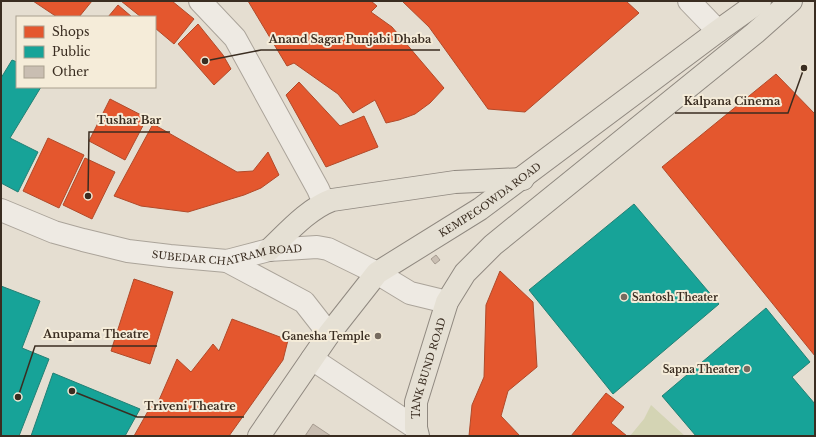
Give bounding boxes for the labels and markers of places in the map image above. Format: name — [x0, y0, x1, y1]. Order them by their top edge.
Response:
callout: Anand Sagar Punjabi Dhaba — [261, 27, 440, 50]
callout: Kalpana Cinema — [675, 90, 788, 113]
callout: Tushar Bar — [89, 109, 170, 132]
place label: Santosh Theater — [632, 291, 718, 304]
marker: Santosh Theater — [619, 292, 629, 302]
callout: Anupama Theatre — [35, 323, 157, 346]
place label: Ganesha Temple — [282, 330, 370, 343]
marker: Ganesha Temple — [373, 331, 383, 341]
place label: Sapna Theater — [663, 363, 739, 376]
marker: Sapna Theater — [742, 364, 752, 374]
callout: Triveni Theatre — [137, 394, 244, 417]

